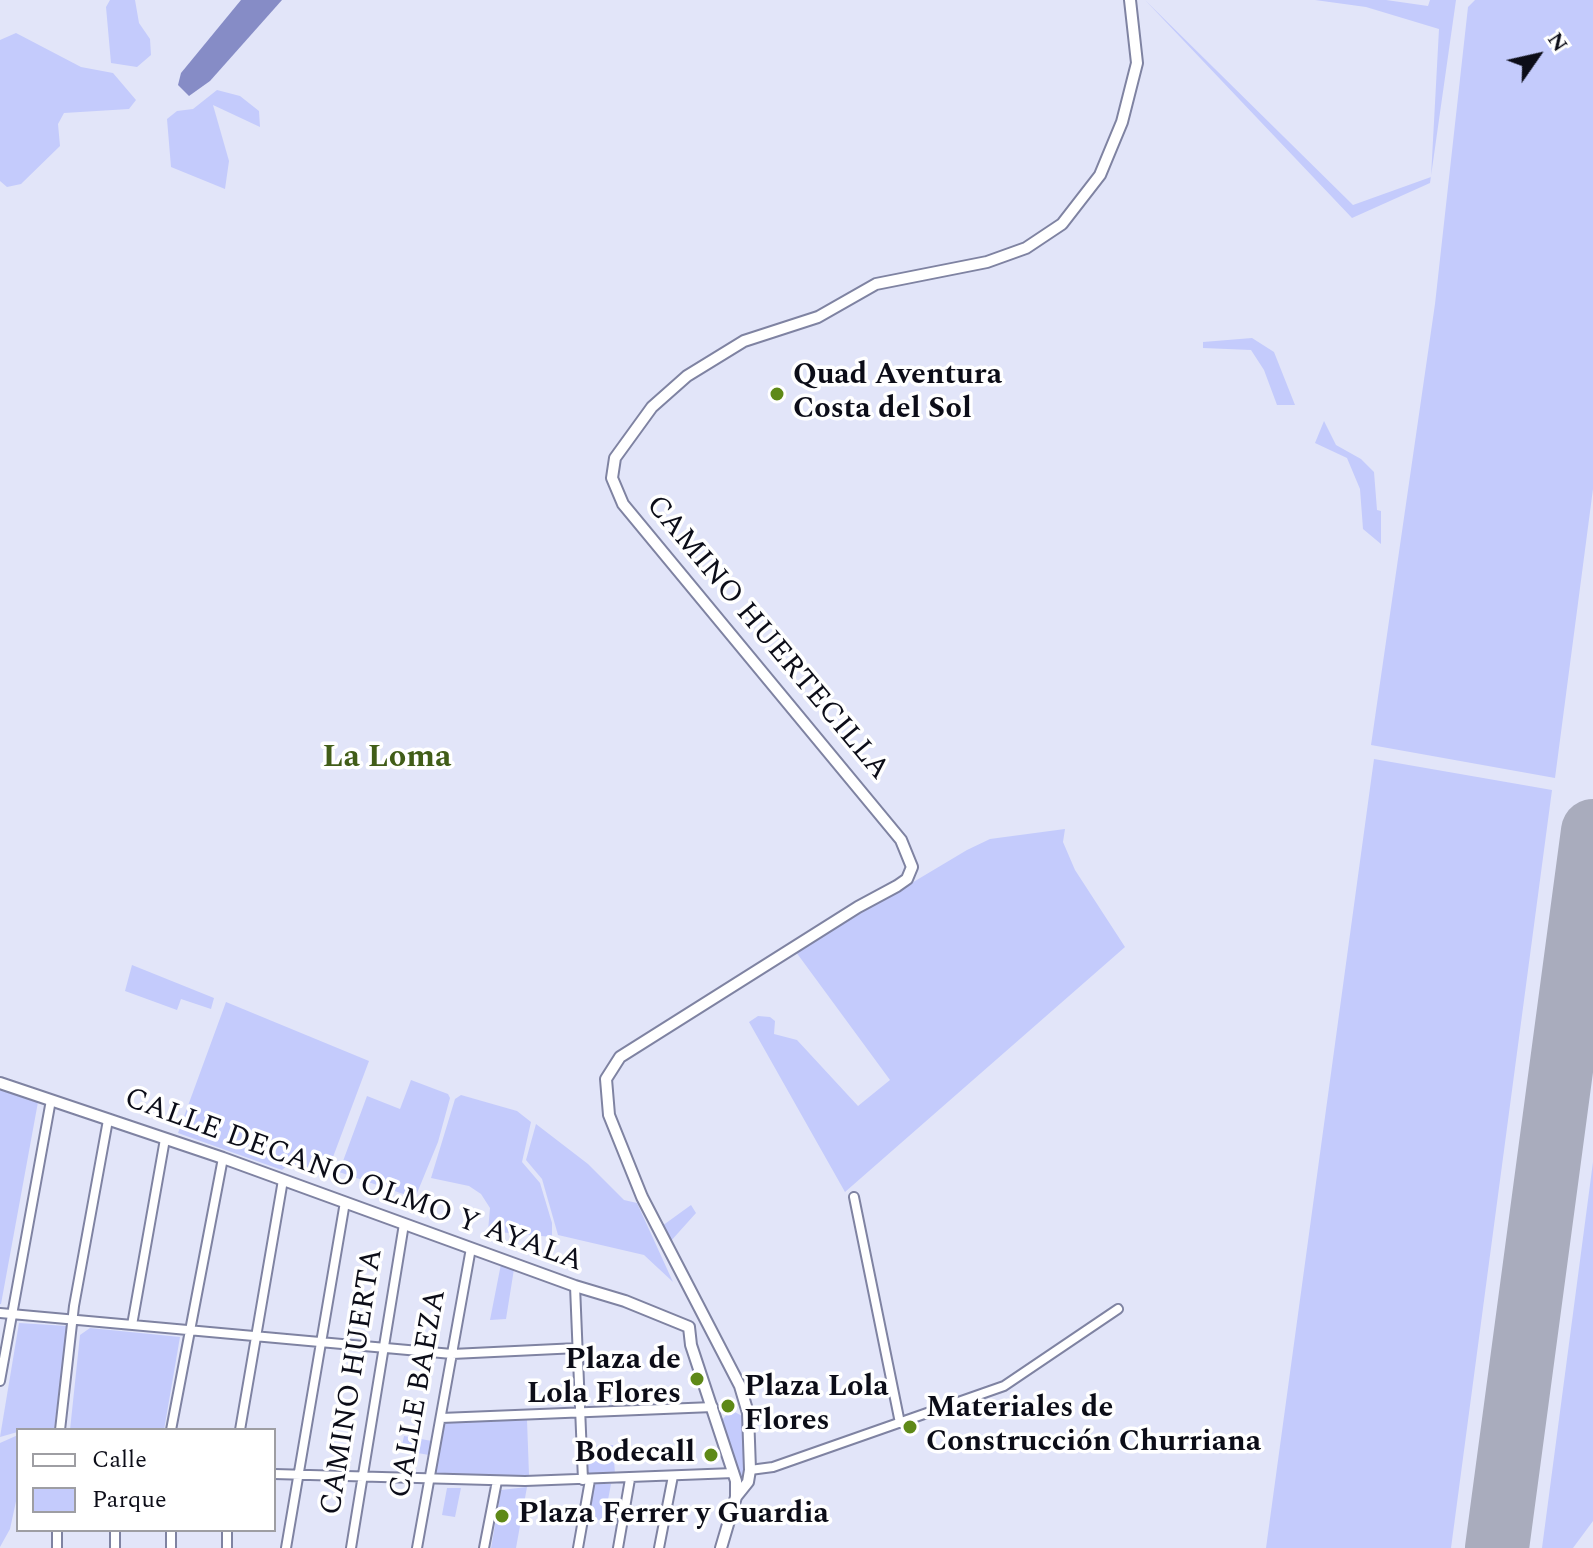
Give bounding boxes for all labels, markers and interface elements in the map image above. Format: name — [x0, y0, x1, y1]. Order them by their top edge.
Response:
north arrow — [1497, 16, 1577, 96]
text: N — [1539, 26, 1576, 59]
place label: Quad Aventura Costa del Sol — [793, 359, 1002, 430]
marker: Quad Aventura Costa del Sol — [768, 385, 786, 403]
street label: CAMINO HUERTECILLA — [636, 489, 896, 789]
district label: La Loma — [323, 741, 451, 779]
street label: CALLE DECANO OLMO Y AYALA — [119, 1082, 587, 1282]
street label: CAMINO HUERTA — [315, 1246, 393, 1518]
street label: CALLE BAEZA — [384, 1287, 456, 1501]
place label: Plaza de Lola Flores — [527, 1344, 681, 1414]
marker: Plaza de Lola Flores — [688, 1370, 706, 1388]
place label: Plaza Lola Flores — [744, 1371, 889, 1442]
place label: Materiales de Construcción Churriana — [926, 1392, 1261, 1462]
marker: Plaza Lola Flores — [719, 1397, 737, 1415]
marker: Materiales de Construcción Churriana — [901, 1418, 919, 1436]
legend — [16, 1428, 276, 1532]
place label: Bodecall — [574, 1437, 695, 1473]
text: Calle — [92, 1442, 147, 1478]
marker: Bodecall — [702, 1446, 720, 1464]
text: Parque — [92, 1482, 167, 1518]
place label: Plaza Ferrer y Guardia — [518, 1498, 829, 1534]
marker: Plaza Ferrer y Guardia — [493, 1507, 511, 1525]

